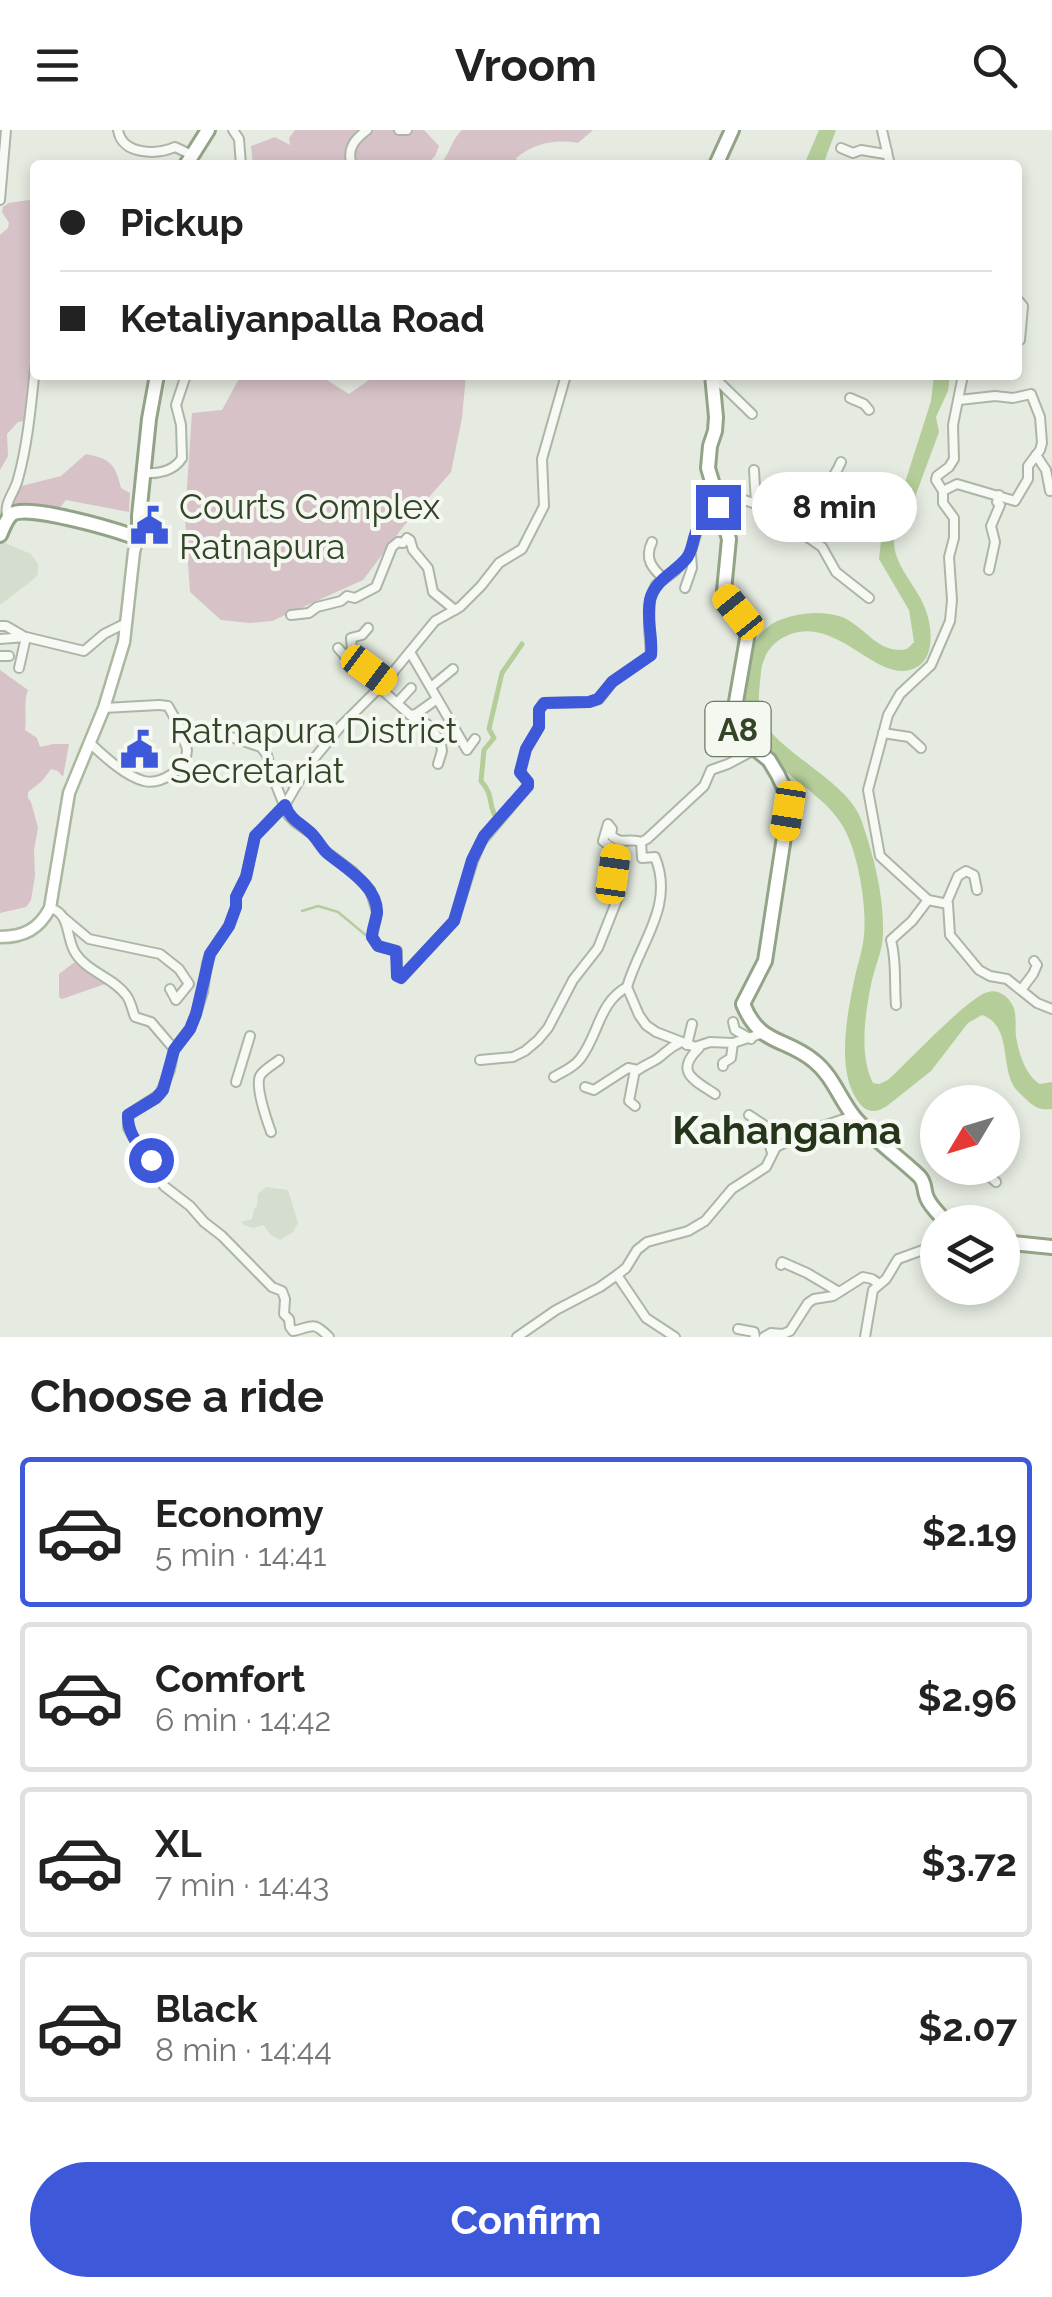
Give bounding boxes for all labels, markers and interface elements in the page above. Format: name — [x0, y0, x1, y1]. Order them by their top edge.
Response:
icon: menu — [30, 38, 85, 93]
icon: search — [967, 38, 1022, 93]
text: Vroom — [455, 39, 597, 92]
text: Pickup — [120, 200, 244, 245]
text: Ketaliyanpalla Road — [120, 296, 485, 341]
callout: 8 min — [753, 472, 918, 542]
route end — [696, 485, 741, 530]
place label: Courts Complex Ratnapura — [179, 486, 440, 567]
text: 8 min — [792, 488, 877, 525]
public building icon: Courts Complex Ratnapura — [128, 505, 170, 547]
car — [707, 579, 769, 645]
car — [336, 640, 402, 700]
road number: A8 — [706, 702, 770, 756]
place label: Ratnapura District Secretariat — [170, 710, 458, 791]
public building icon: Ratnapura District Secretariat — [119, 729, 161, 771]
car — [768, 779, 808, 843]
car — [594, 842, 632, 906]
north arrow — [920, 1085, 1020, 1185]
map controls — [920, 1085, 1020, 1305]
district label: Kahangama — [672, 1106, 902, 1153]
route start — [129, 1138, 174, 1183]
button: layers — [920, 1205, 1020, 1305]
text: Choose a ride — [30, 1370, 324, 1423]
icon: car — [35, 1487, 125, 1577]
text: Economy — [155, 1491, 324, 1536]
text: $2.19 — [922, 1510, 1017, 1555]
text: 5 min · 14:41 — [155, 1536, 326, 1573]
icon: car — [35, 1652, 125, 1742]
text: Comfort — [155, 1656, 305, 1701]
text: $2.96 — [917, 1675, 1017, 1720]
text: 6 min · 14:42 — [155, 1701, 331, 1738]
icon: car — [35, 1817, 125, 1907]
text: XL — [155, 1821, 202, 1866]
text: $3.72 — [921, 1840, 1017, 1885]
text: 7 min · 14:43 — [155, 1866, 329, 1903]
icon: car — [35, 1982, 125, 2072]
text: Black — [155, 1986, 257, 2031]
text: $2.07 — [918, 2005, 1017, 2050]
text: 8 min · 14:44 — [155, 2031, 332, 2068]
button: Confirm — [30, 2162, 1022, 2277]

